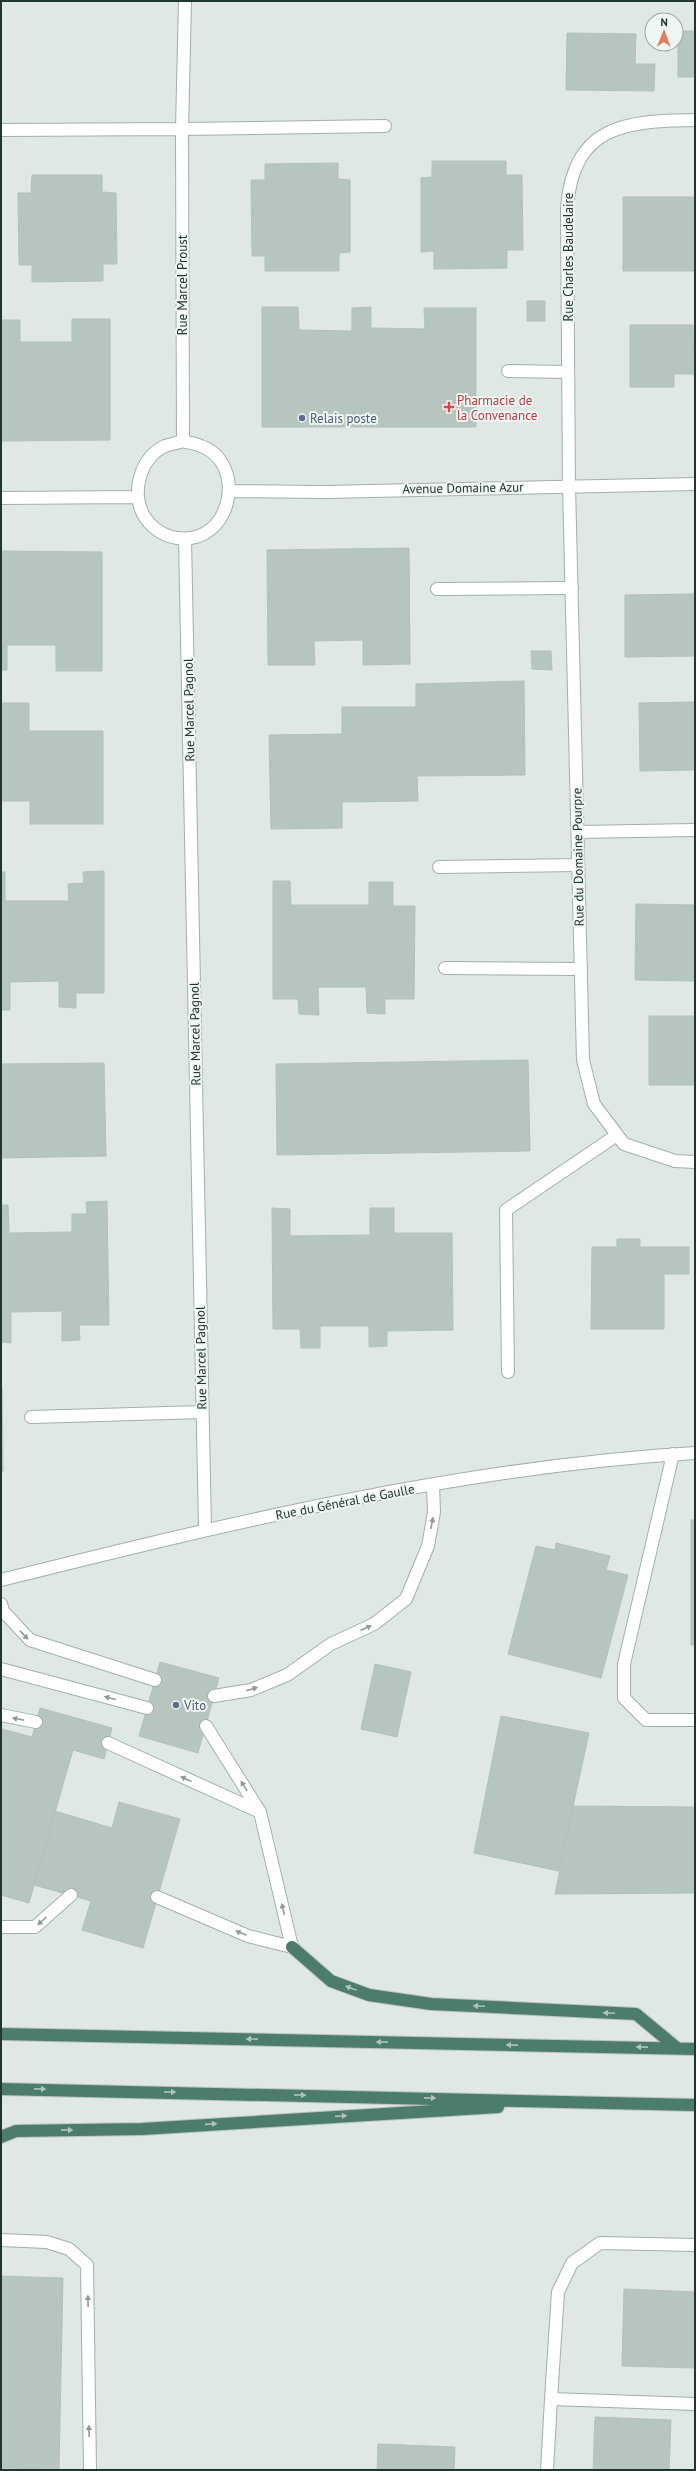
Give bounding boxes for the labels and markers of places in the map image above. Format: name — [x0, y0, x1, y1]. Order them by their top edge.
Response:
place label: Pharmacie de la Convenance — [457, 392, 537, 424]
marker: Pharmacie de la Convenance — [444, 402, 454, 412]
place label: Relais poste — [310, 410, 377, 427]
marker: Relais poste — [297, 413, 307, 423]
place label: Vito — [183, 1697, 206, 1714]
marker: Vito — [171, 1700, 181, 1710]

